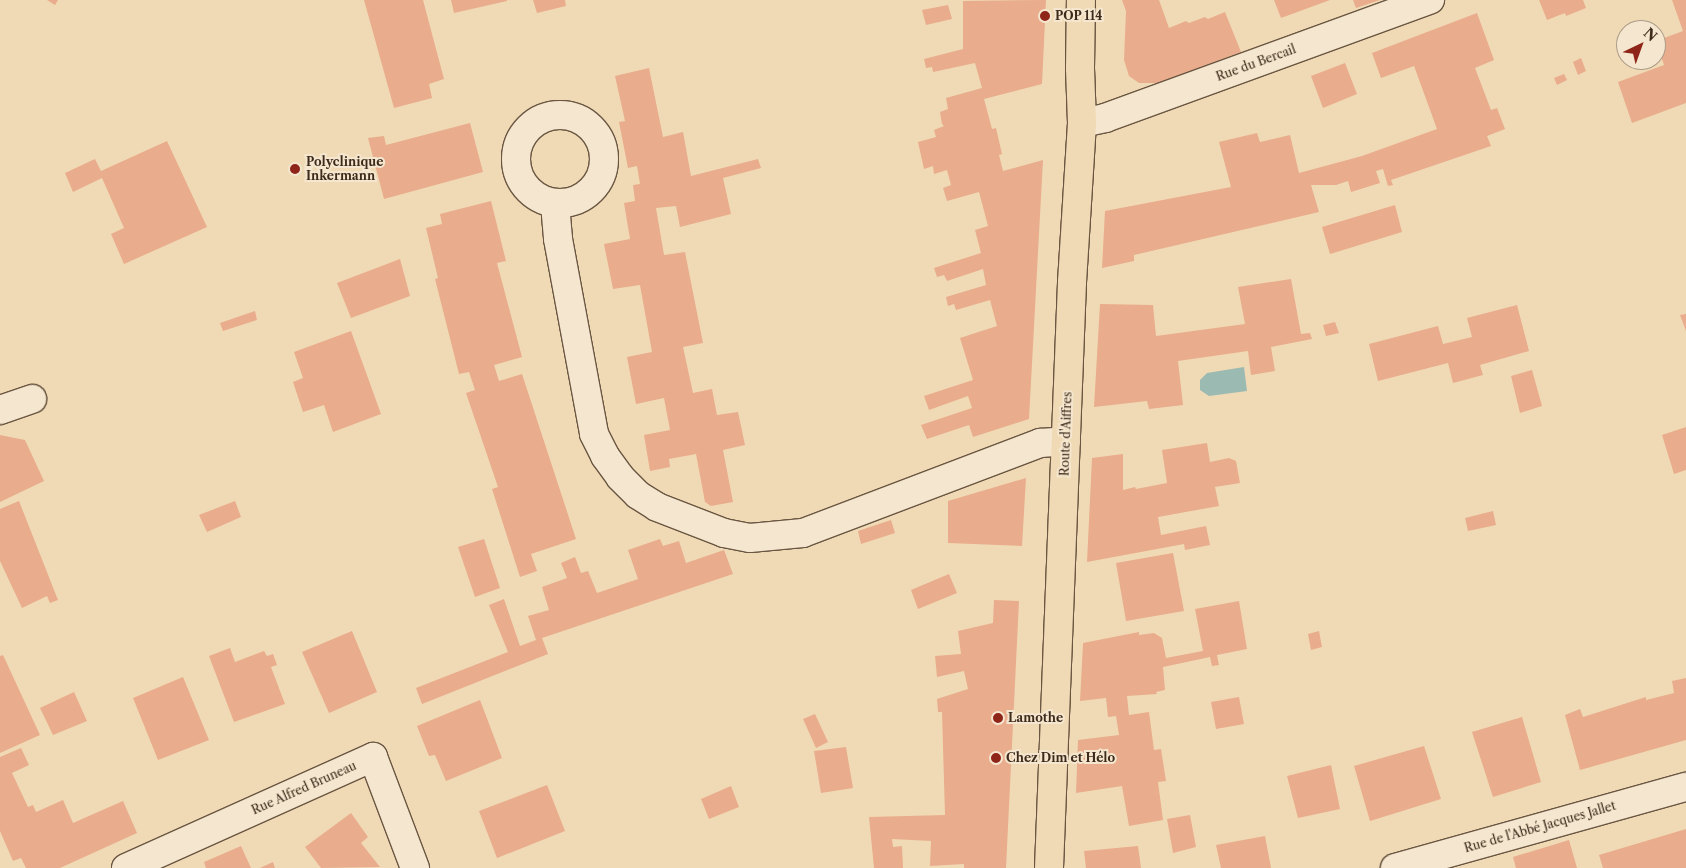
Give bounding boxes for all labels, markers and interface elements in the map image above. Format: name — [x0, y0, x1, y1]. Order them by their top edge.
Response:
place label: POP 114 — [1055, 9, 1103, 23]
marker: POP 114 — [1039, 10, 1051, 22]
north arrow — [1616, 20, 1666, 70]
text: N — [1640, 24, 1661, 45]
street label: Rue du Bercail — [1214, 42, 1298, 84]
place label: Polyclinique Inkermann — [306, 155, 383, 183]
marker: Polyclinique Inkermann — [288, 162, 302, 176]
street label: Route d'Aiffres — [1057, 392, 1075, 476]
place label: Lamothe — [1008, 711, 1063, 725]
marker: Lamothe — [992, 712, 1004, 724]
place label: Chez Dim et Hélo — [1006, 751, 1115, 765]
marker: Chez Dim et Hélo — [990, 752, 1002, 764]
street label: Rue Alfred Bruneau — [249, 758, 359, 818]
street label: Rue de l'Abbé Jacques Jallet — [1463, 798, 1617, 856]

